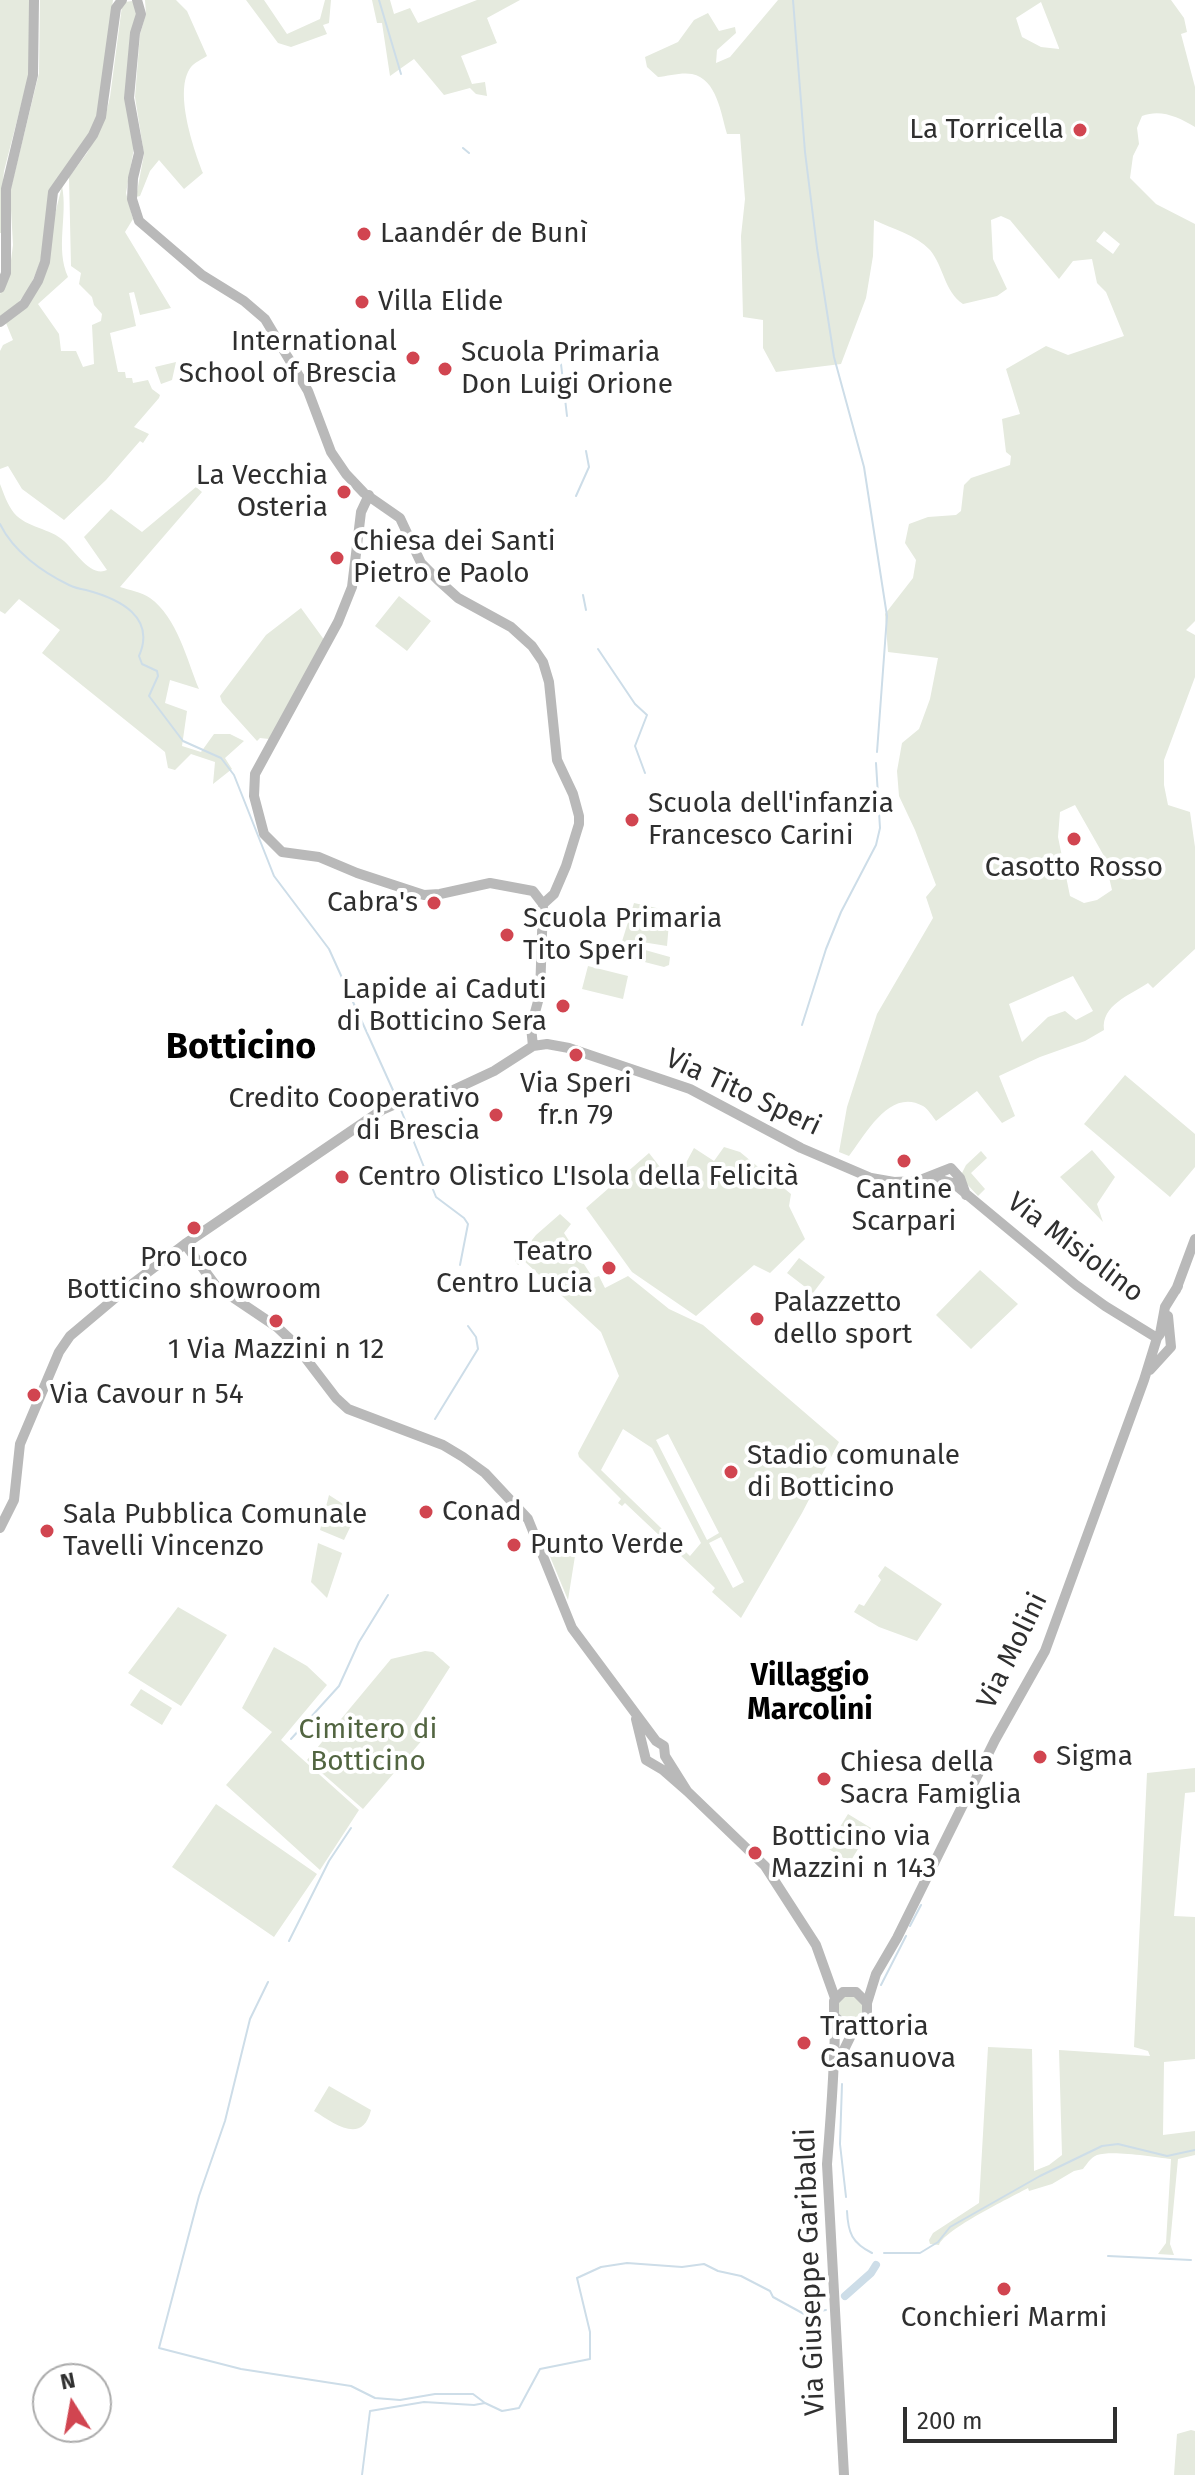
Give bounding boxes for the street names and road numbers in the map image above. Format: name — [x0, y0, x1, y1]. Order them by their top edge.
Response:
street label: Via Tito Speri — [660, 1042, 826, 1144]
street label: Via Misiolino — [1000, 1186, 1150, 1310]
street label: Via Molini — [971, 1588, 1055, 1714]
street label: Via Giuseppe Garibaldi — [789, 2128, 833, 2416]

